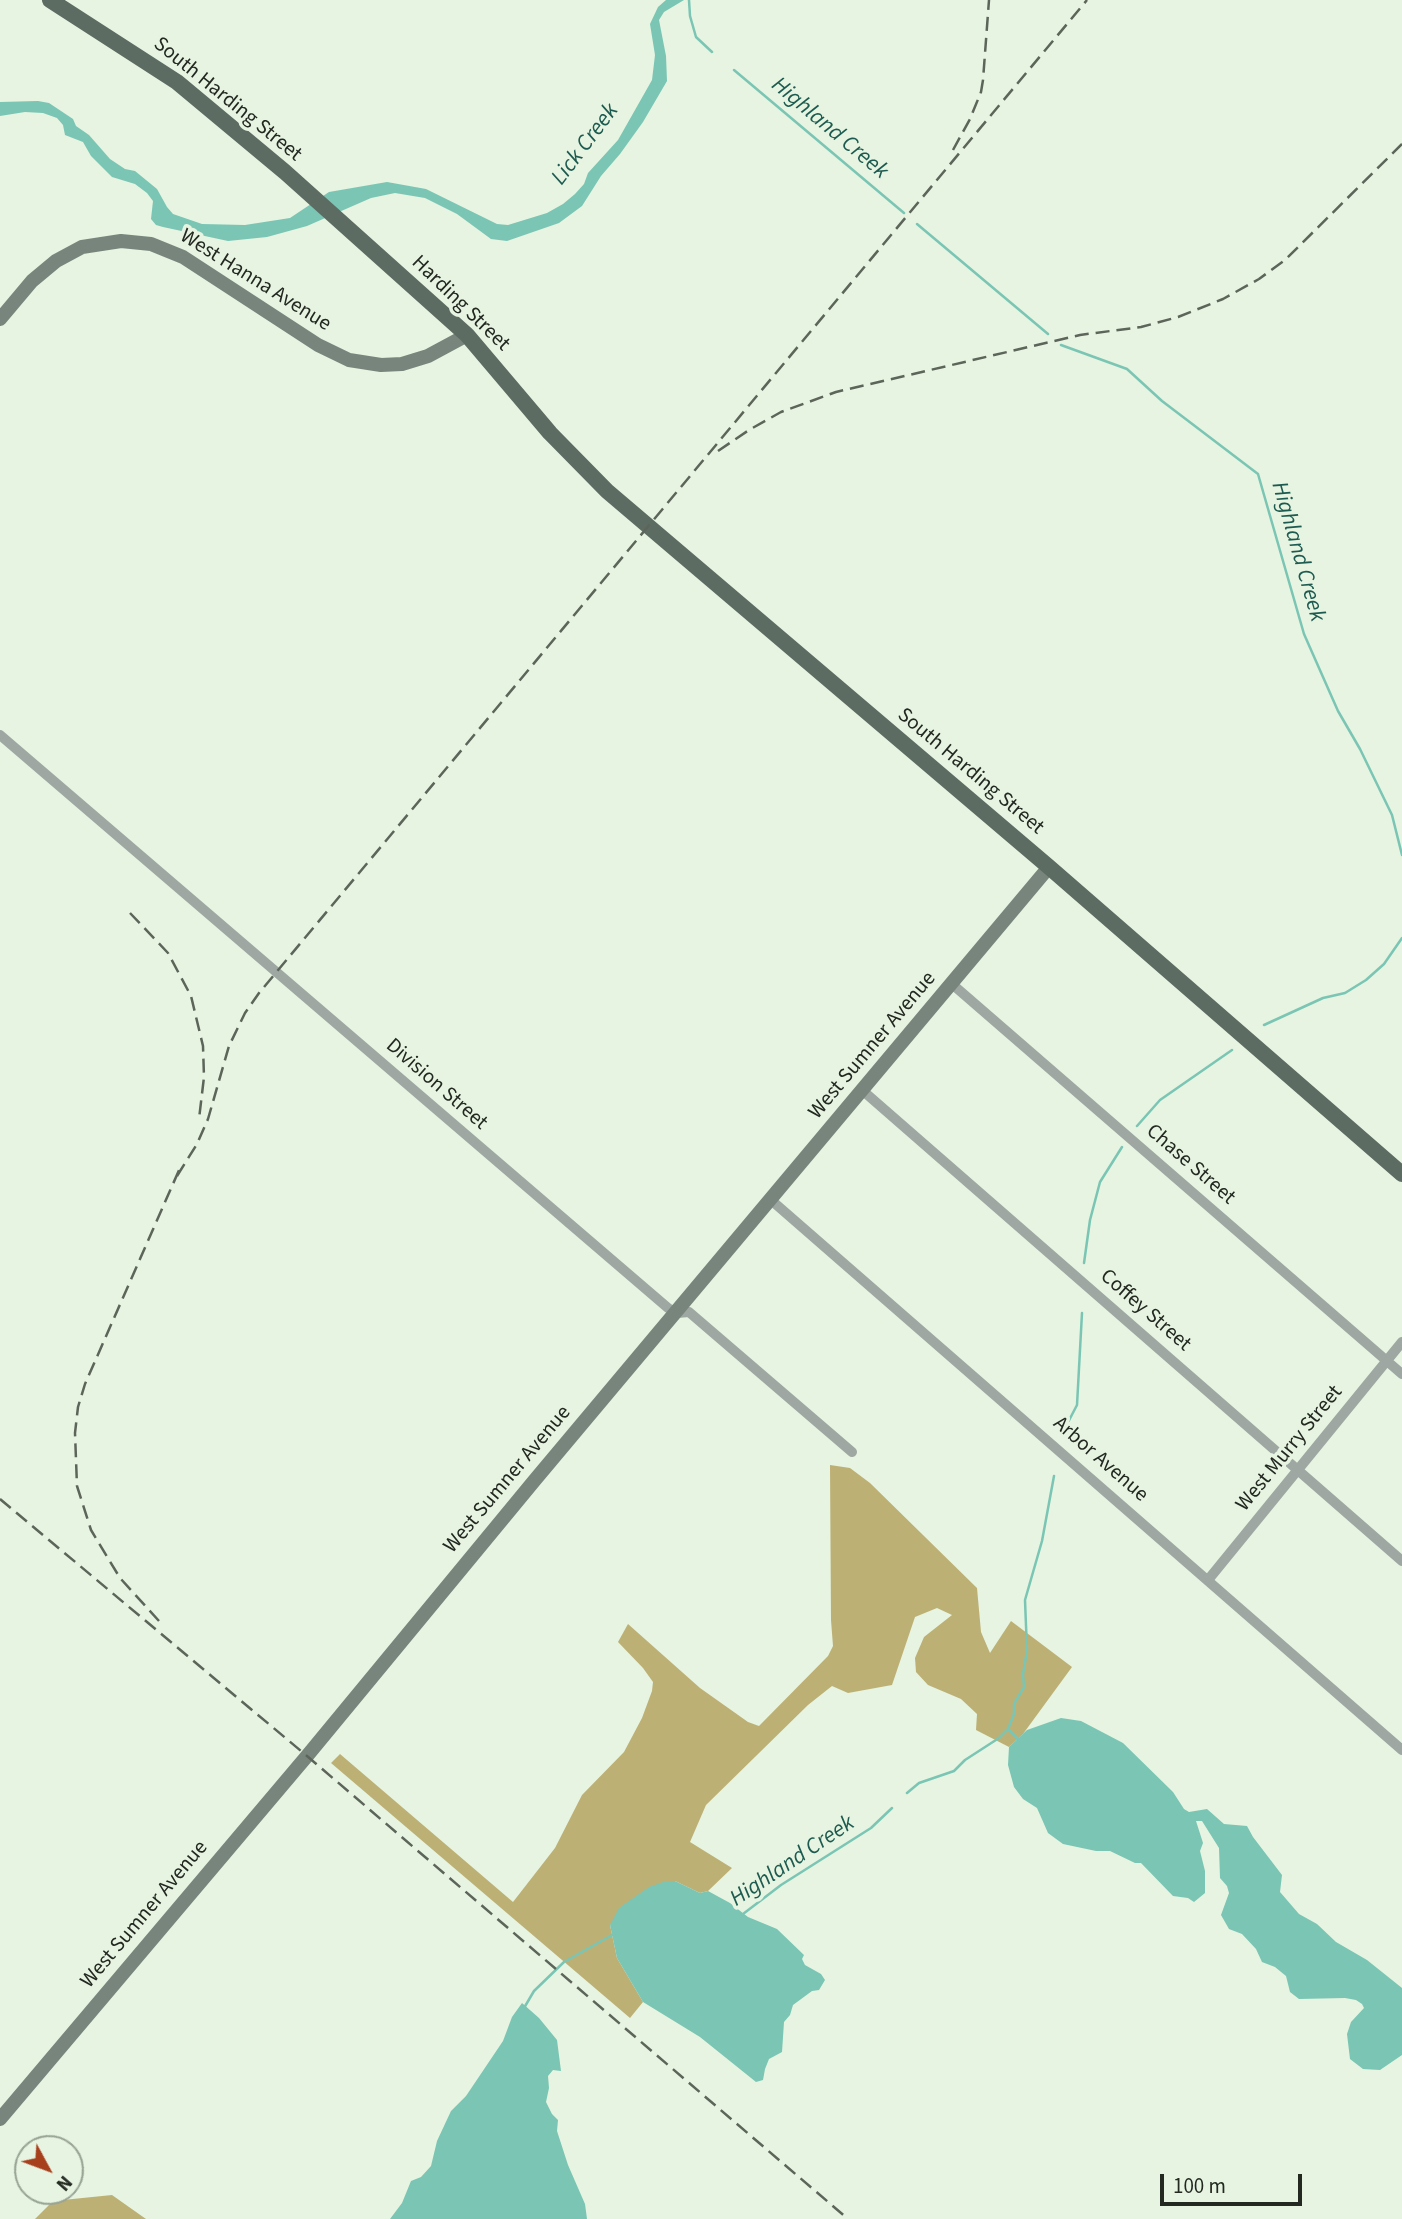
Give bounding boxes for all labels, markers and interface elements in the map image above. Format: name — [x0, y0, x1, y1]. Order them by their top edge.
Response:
street label: South Harding Street — [148, 32, 306, 168]
water label: Highland Creek — [765, 72, 893, 186]
water label: Lick Creek — [546, 99, 626, 191]
street label: West Hanna Avenue — [175, 224, 335, 338]
street label: Harding Street — [406, 251, 514, 357]
water label: Highland Creek — [1264, 479, 1330, 625]
street label: South Harding Street — [892, 703, 1048, 841]
street label: West Sumner Avenue — [804, 967, 942, 1125]
street label: Division Street — [380, 1034, 492, 1136]
street label: Chase Street — [1140, 1119, 1240, 1211]
street label: Coffey Street — [1094, 1265, 1196, 1357]
street label: West Murry Street — [1231, 1381, 1349, 1517]
street label: West Sumner Avenue — [439, 1401, 577, 1559]
street label: Arbor Avenue — [1047, 1412, 1153, 1508]
water label: Highland Creek — [725, 1810, 861, 1914]
street label: West Sumner Avenue — [76, 1836, 214, 1994]
north arrow — [14, 2135, 84, 2205]
scale bar — [1164, 2160, 1306, 2204]
text: N — [49, 2169, 78, 2196]
text: 100 m — [1173, 2171, 1226, 2201]

